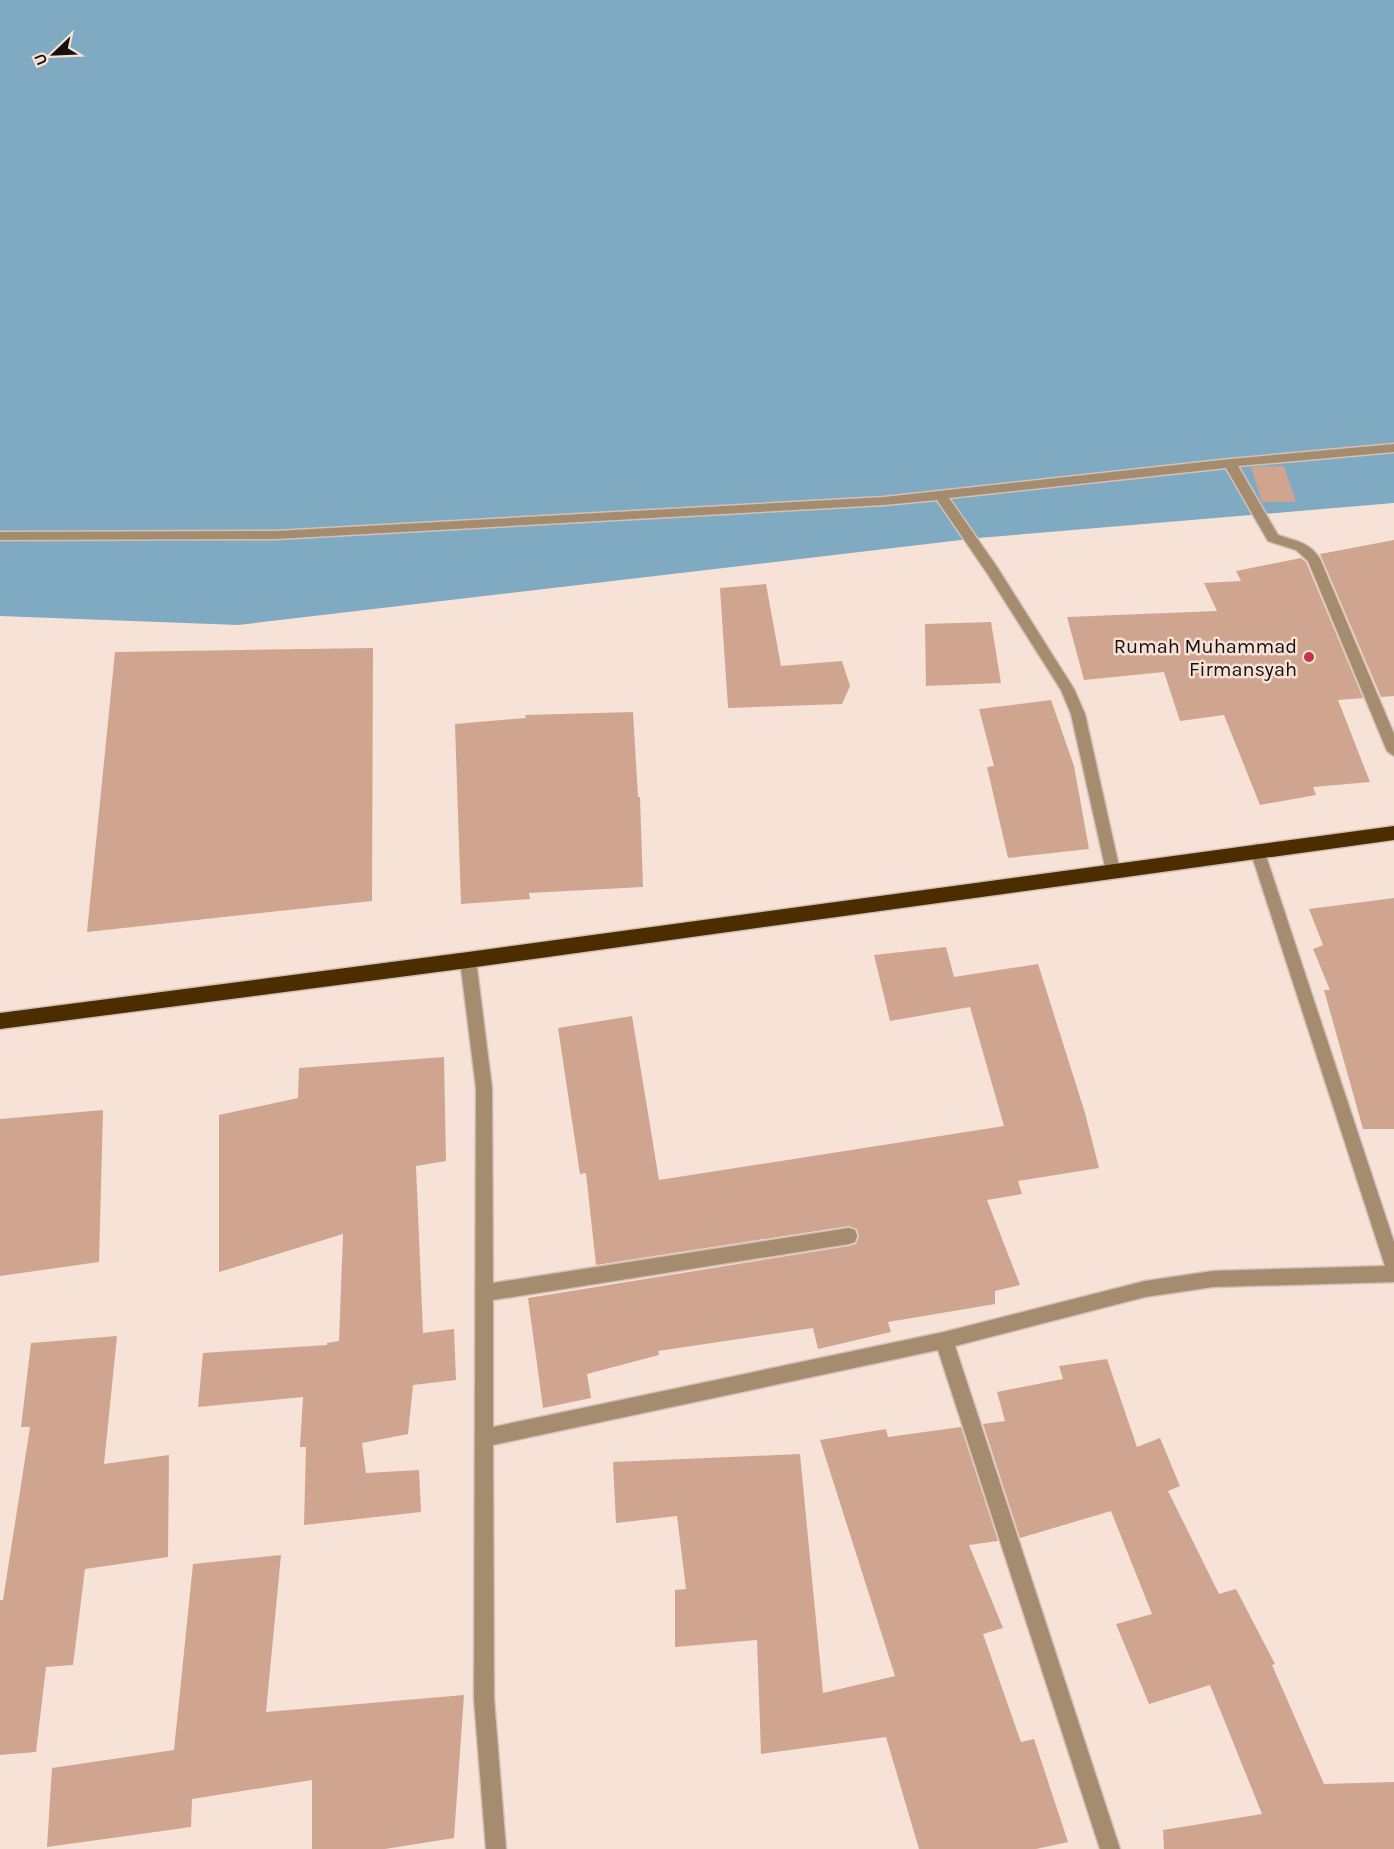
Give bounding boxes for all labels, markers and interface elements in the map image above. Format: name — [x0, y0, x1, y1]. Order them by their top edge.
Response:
north arrow — [24, 24, 84, 84]
text: U — [30, 51, 52, 68]
place label: Rumah Muhammad Firmansyah — [1114, 635, 1297, 681]
marker: Rumah Muhammad Firmansyah — [1302, 650, 1316, 664]

